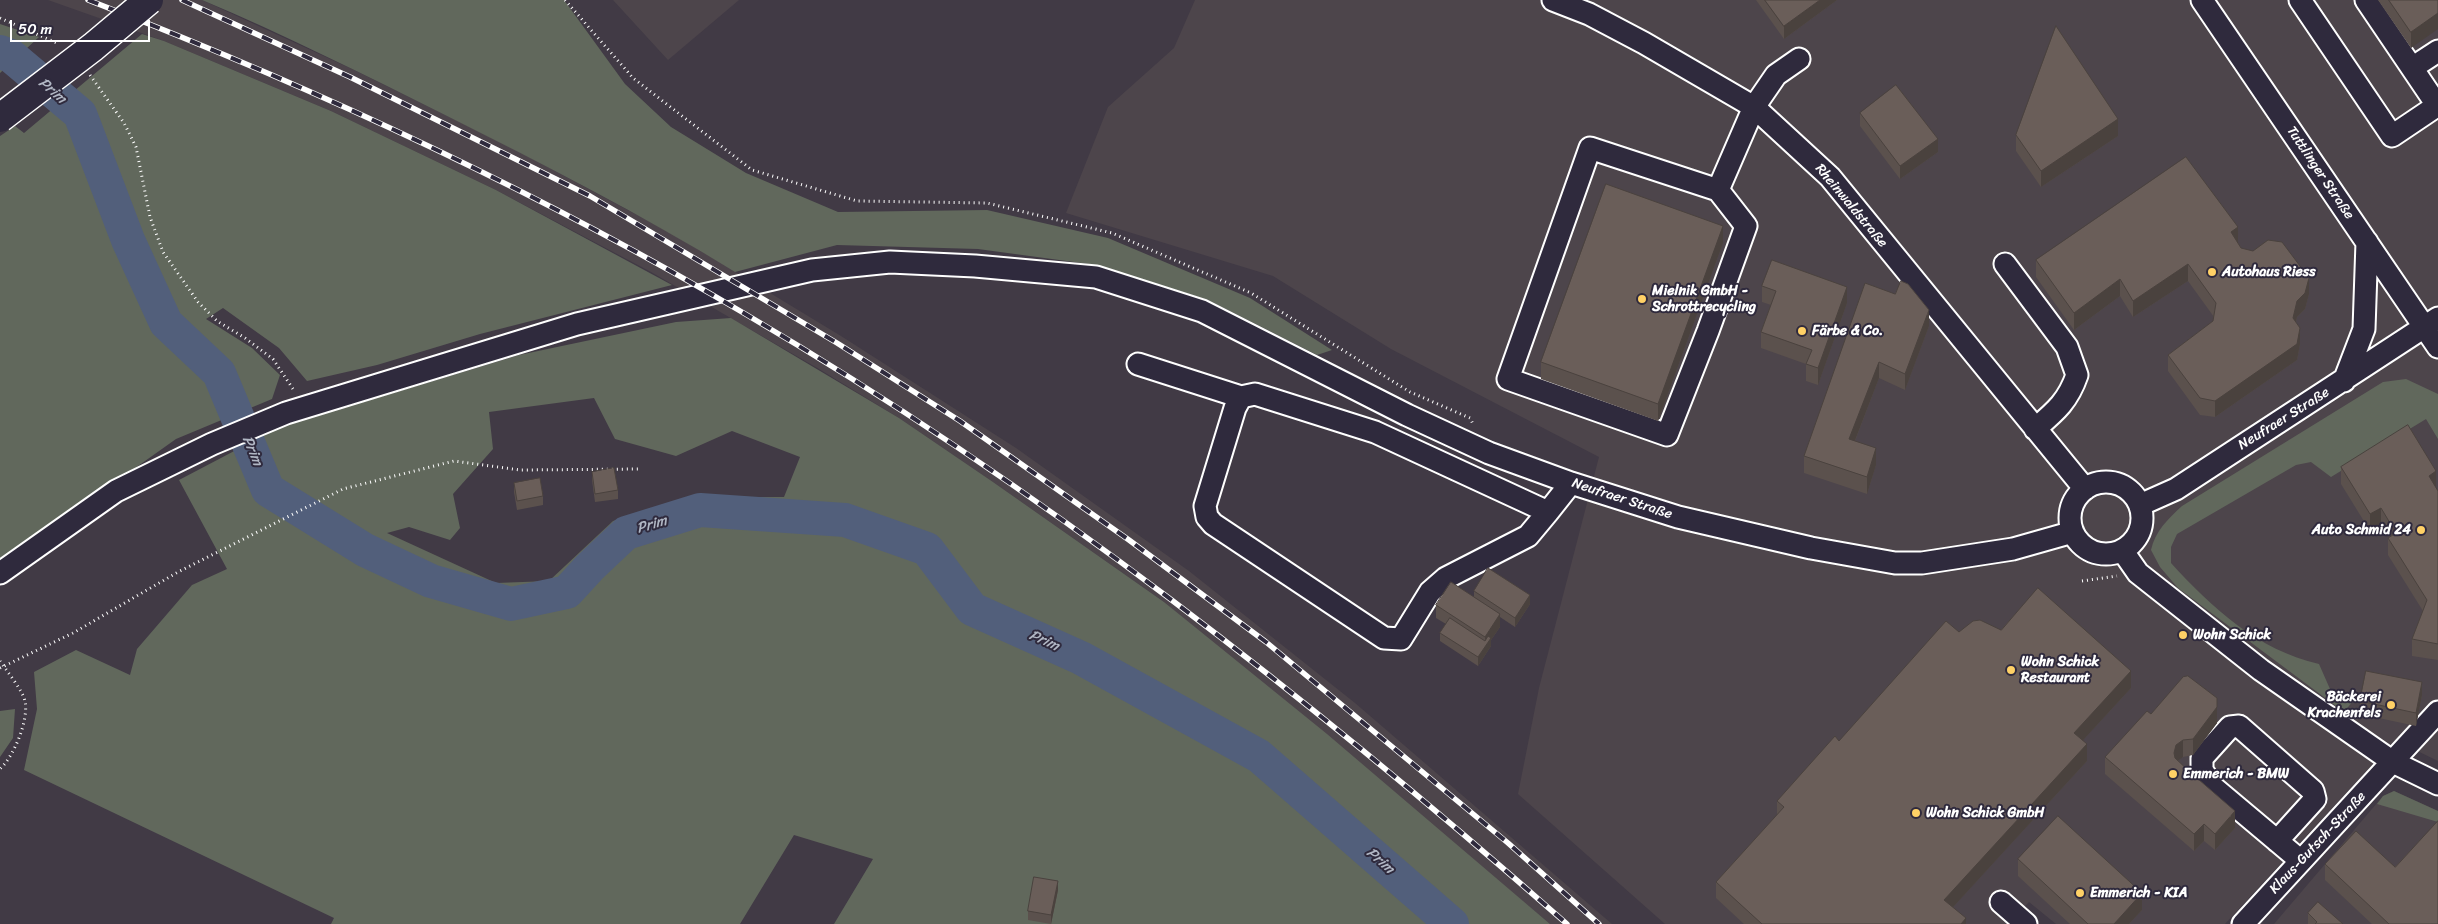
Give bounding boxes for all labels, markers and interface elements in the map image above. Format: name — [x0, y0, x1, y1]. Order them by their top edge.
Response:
scale bar — [12, 10, 152, 42]
text: 50 m — [18, 16, 52, 42]
water label: Prim — [34, 74, 70, 108]
street label: Tuttlinger Straße — [2283, 123, 2357, 223]
street label: Rheinwaldstraße — [1811, 161, 1891, 251]
place label: Autohaus Riess — [2222, 264, 2316, 280]
marker: Autohaus Riess — [2206, 266, 2218, 278]
place label: Mielnik GmbH - Schrottrecycling — [1652, 283, 1756, 316]
marker: Mielnik GmbH - Schrottrecycling — [1636, 293, 1648, 305]
place label: Färbe & Co. — [1812, 323, 1883, 339]
marker: Färbe & Co. — [1796, 325, 1808, 337]
street label: Neufraer Straße — [2235, 384, 2333, 454]
water label: Prim — [238, 433, 266, 469]
street label: Neufraer Straße — [1570, 475, 1674, 523]
water label: Prim — [635, 512, 669, 538]
place label: Auto Schmid 24 — [2312, 522, 2411, 538]
marker: Auto Schmid 24 — [2415, 524, 2427, 536]
water label: Prim — [1026, 626, 1062, 656]
place label: Wohn Schick — [2193, 627, 2271, 643]
marker: Wohn Schick — [2177, 629, 2189, 641]
place label: Wohn Schick Restaurant — [2021, 654, 2099, 686]
marker: Wohn Schick Restaurant — [2005, 664, 2017, 676]
place label: Bäckerei Krachenfels — [2307, 689, 2381, 722]
marker: Bäckerei Krachenfels — [2385, 699, 2397, 711]
place label: Emmerich - BMW — [2183, 766, 2289, 782]
marker: Emmerich - BMW — [2167, 768, 2179, 780]
street label: Klaus-Gutsch-Straße — [2266, 788, 2370, 898]
place label: Wohn Schick GmbH — [1926, 805, 2044, 821]
marker: Wohn Schick GmbH — [1910, 807, 1922, 819]
water label: Prim — [1362, 844, 1398, 878]
place label: Emmerich - KIA — [2090, 885, 2187, 901]
marker: Emmerich - KIA — [2074, 887, 2086, 899]

